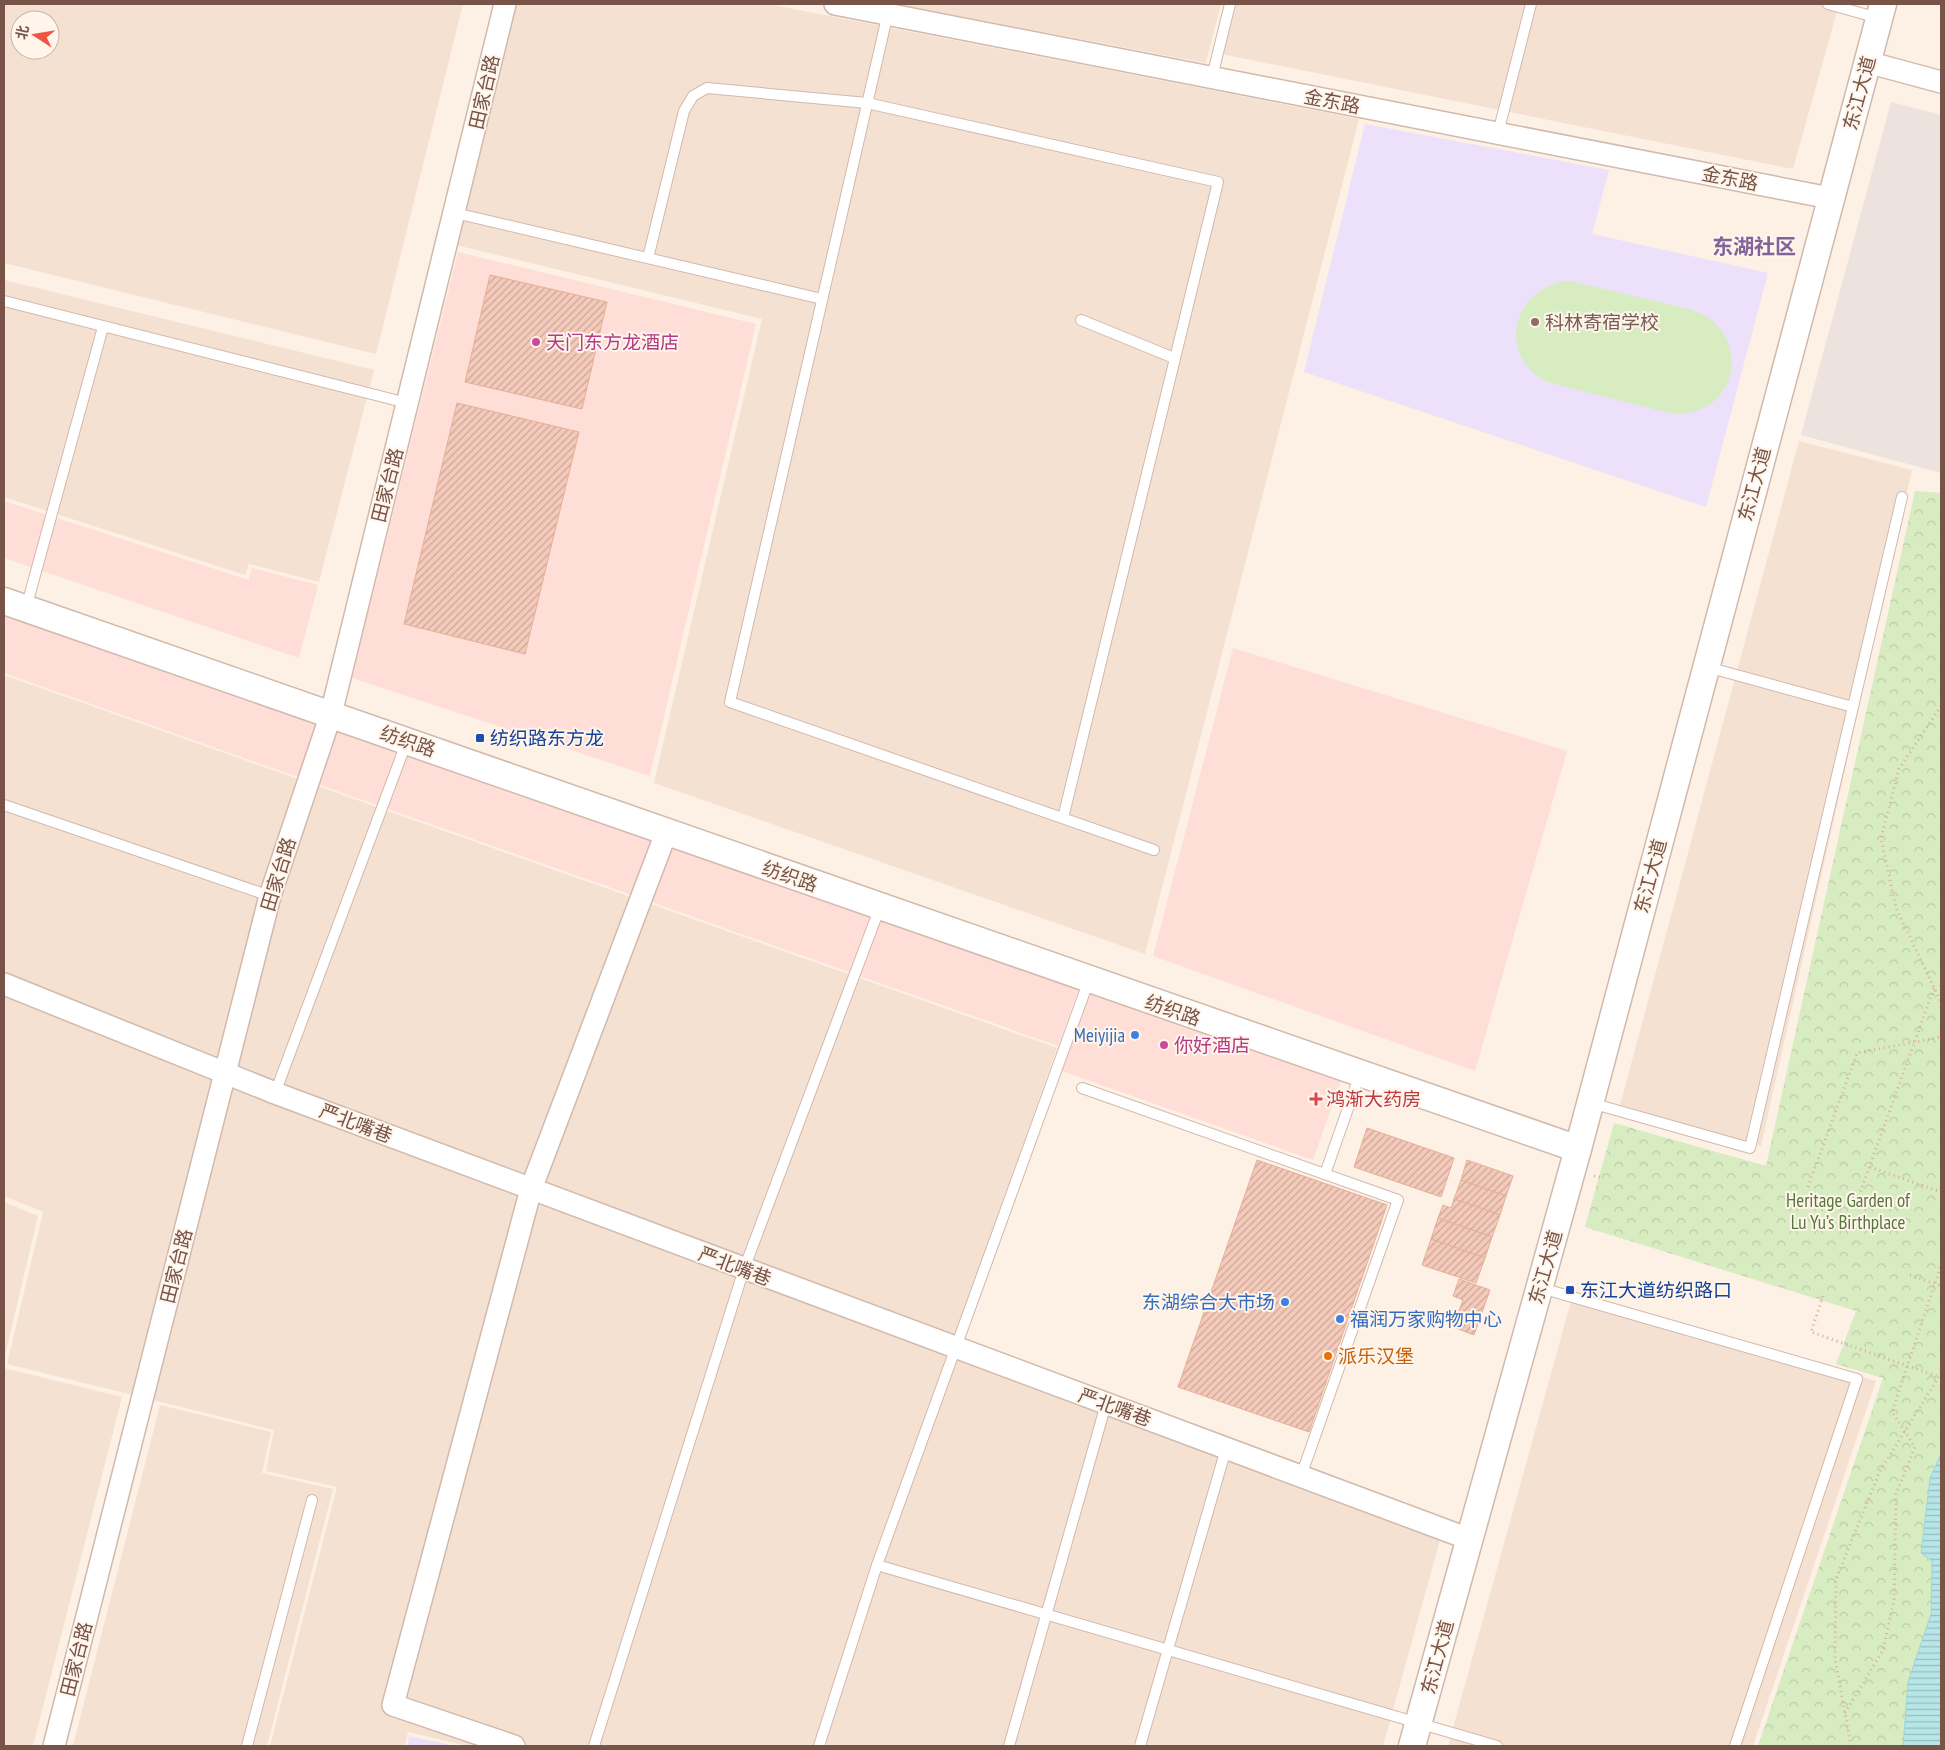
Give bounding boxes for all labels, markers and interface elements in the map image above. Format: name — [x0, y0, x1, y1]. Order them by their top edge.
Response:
north arrow — [10, 10, 60, 60]
text: 北 — [12, 24, 33, 41]
street label: 田家台路 — [464, 52, 504, 132]
street label: 东江大道 — [1838, 53, 1880, 133]
street label: 金东路 — [1302, 84, 1362, 118]
street label: 金东路 — [1700, 161, 1760, 195]
district label: 东湖社区 — [1712, 233, 1796, 260]
place label: 科林寄宿学校 — [1545, 310, 1659, 334]
marker: 科林寄宿学校 — [1529, 316, 1541, 328]
place label: 天门东方龙酒店 — [546, 330, 679, 354]
marker: 天门东方龙酒店 — [530, 336, 542, 348]
street label: 东江大道 — [1733, 444, 1775, 524]
street label: 田家台路 — [366, 445, 408, 525]
street label: 纺织路 — [377, 720, 439, 762]
place label: 纺织路东方龙 — [490, 726, 604, 750]
marker: 纺织路东方龙 — [474, 732, 486, 744]
street label: 田家台路 — [255, 834, 301, 914]
street label: 东江大道 — [1629, 836, 1671, 916]
street label: 纺织路 — [759, 855, 821, 897]
street label: 纺织路 — [1142, 989, 1204, 1031]
place label: Meiyijia — [1074, 1023, 1125, 1047]
marker: Meiyijia — [1129, 1029, 1141, 1041]
place label: 你好酒店 — [1174, 1033, 1250, 1057]
marker: 你好酒店 — [1158, 1039, 1170, 1051]
place label: 鸿渐大药房 — [1326, 1087, 1421, 1111]
marker: 鸿渐大药房 — [1310, 1093, 1322, 1105]
street label: 严北嘴巷 — [316, 1098, 396, 1148]
park label: Heritage Garden of Lu Yu’s Birthplace — [1786, 1188, 1911, 1234]
street label: 田家台路 — [155, 1226, 197, 1306]
street label: 东江大道 — [1523, 1227, 1567, 1307]
street label: 严北嘴巷 — [695, 1241, 775, 1291]
place label: 东江大道纺织路口 — [1580, 1278, 1732, 1302]
marker: 东江大道纺织路口 — [1564, 1284, 1576, 1296]
place label: 东湖综合大市场 — [1142, 1290, 1275, 1314]
marker: 东湖综合大市场 — [1279, 1296, 1291, 1308]
place label: 福润万家购物中心 — [1350, 1307, 1502, 1331]
marker: 福润万家购物中心 — [1334, 1313, 1346, 1325]
place label: 派乐汉堡 — [1338, 1344, 1414, 1368]
marker: 派乐汉堡 — [1322, 1350, 1334, 1362]
street label: 严北嘴巷 — [1075, 1383, 1155, 1431]
street label: 东江大道 — [1416, 1617, 1458, 1697]
street label: 田家台路 — [55, 1619, 97, 1699]

